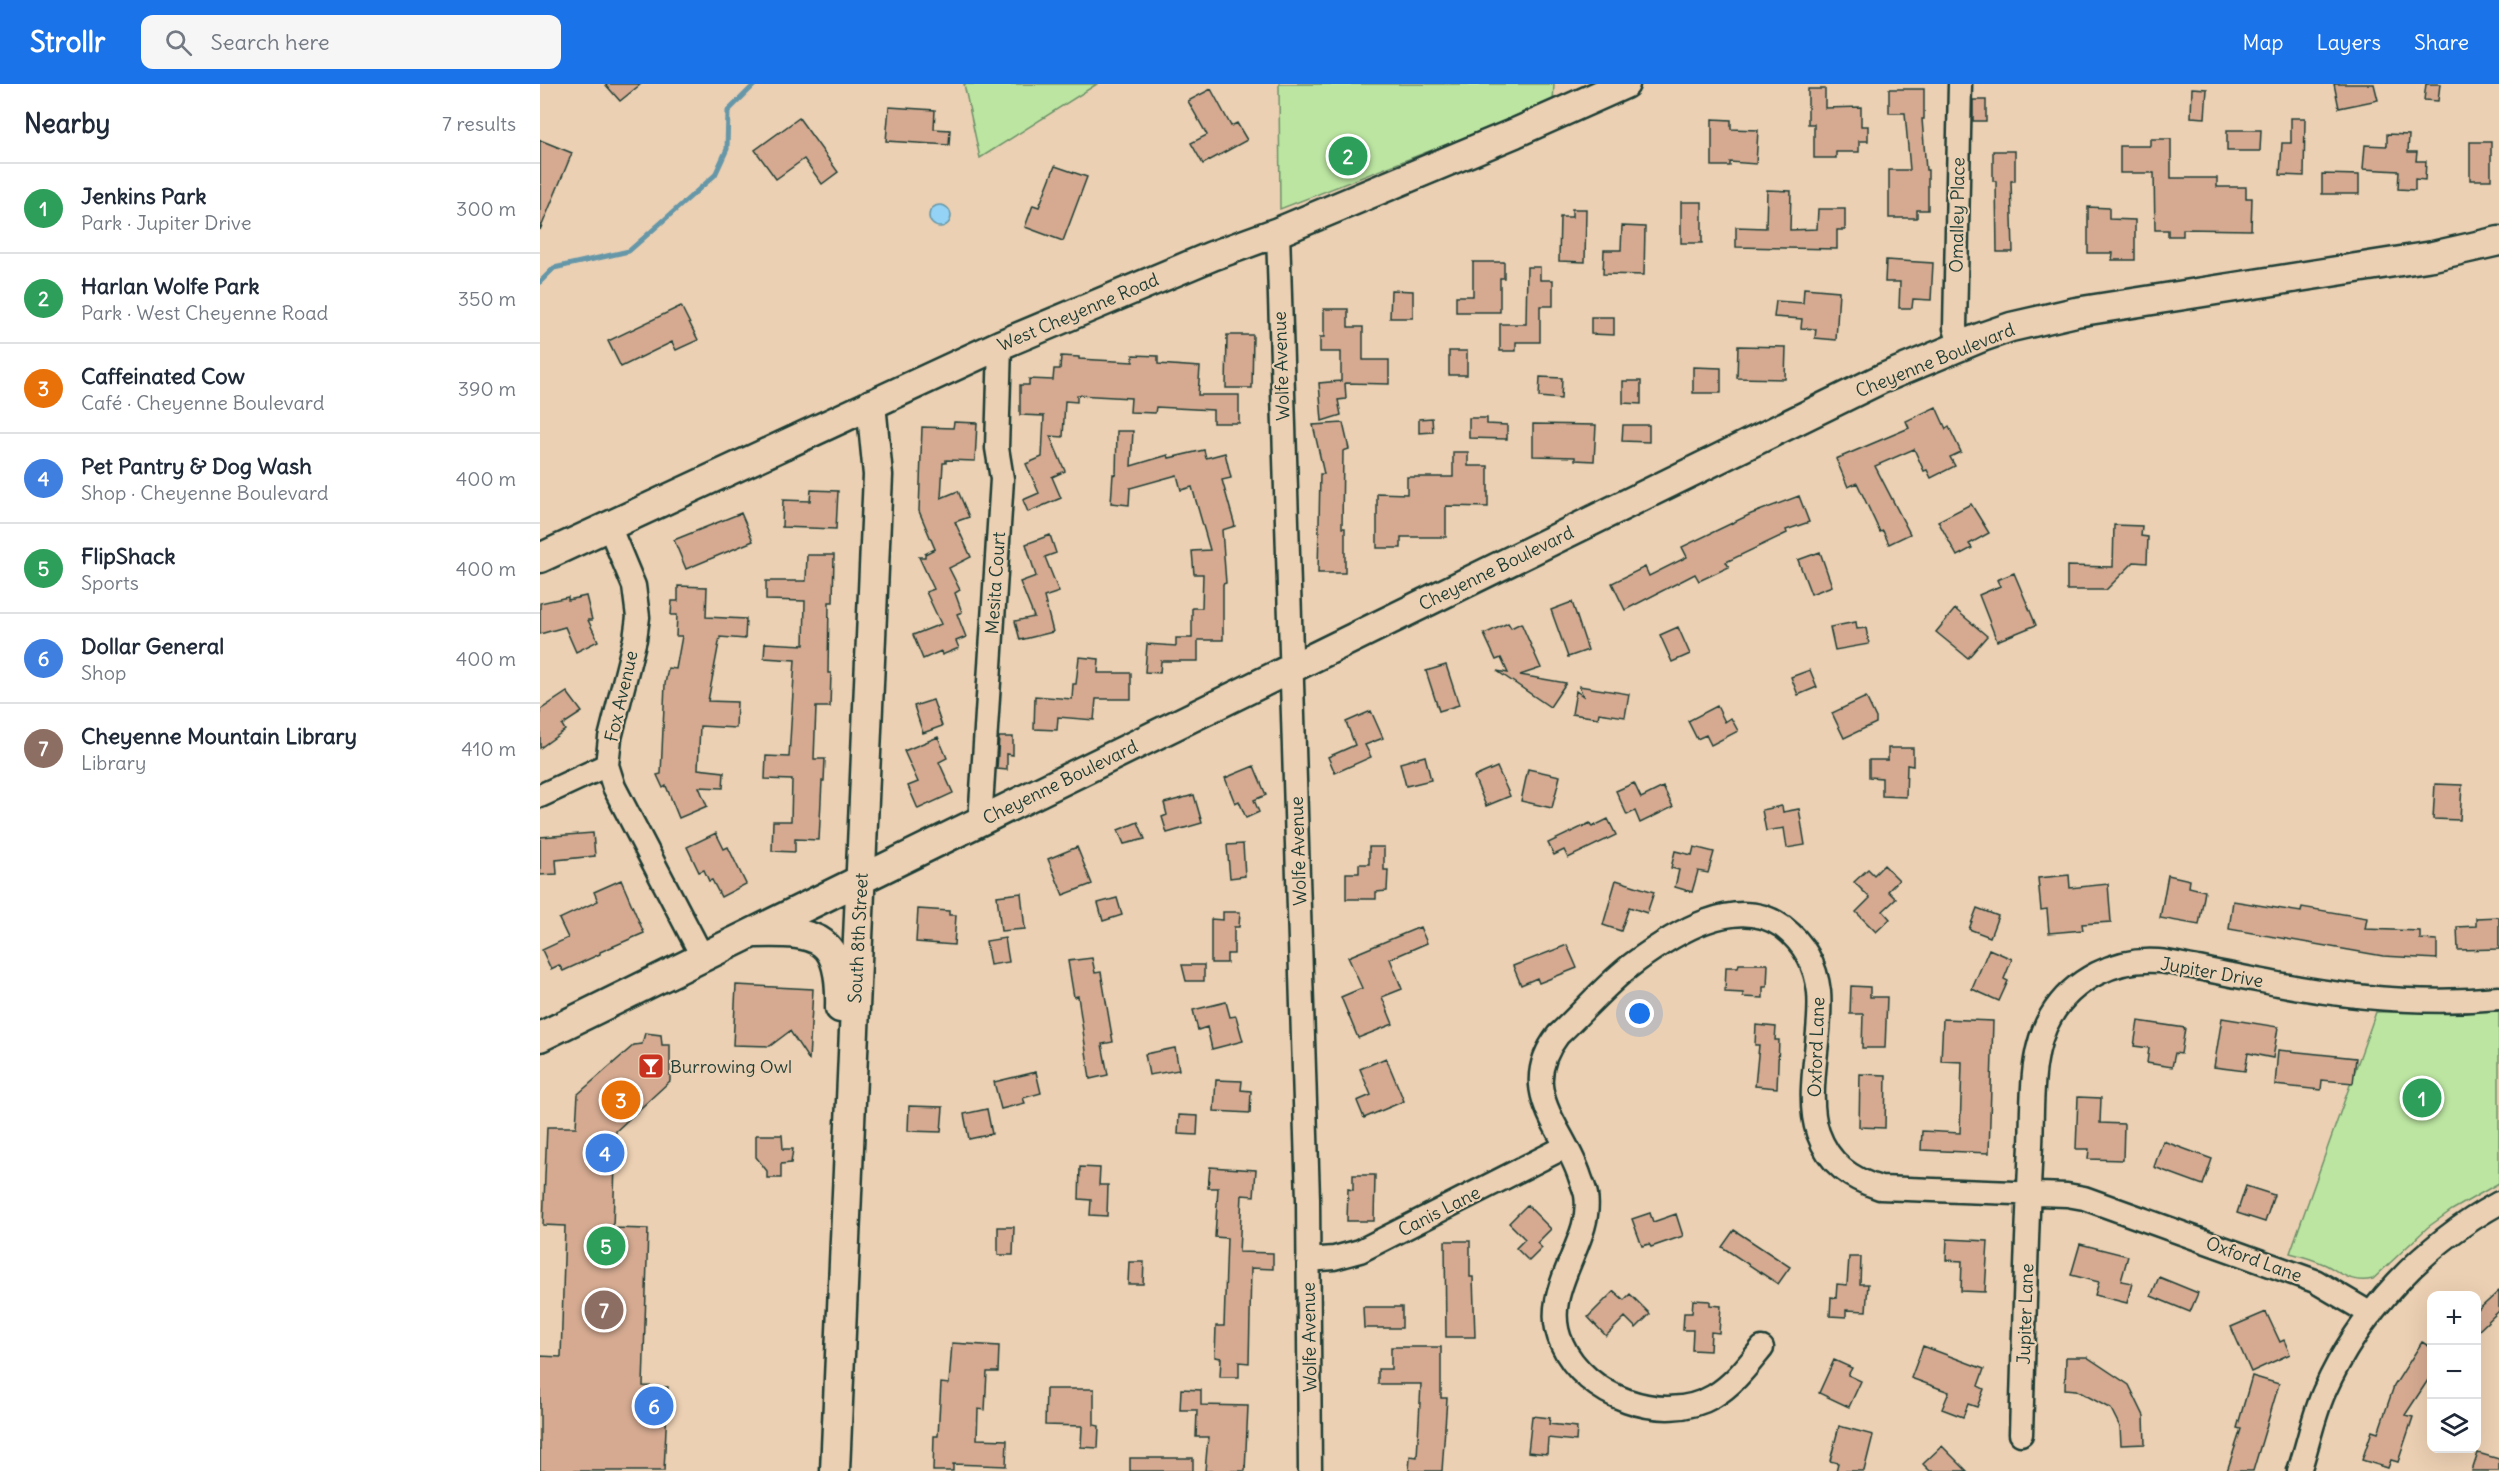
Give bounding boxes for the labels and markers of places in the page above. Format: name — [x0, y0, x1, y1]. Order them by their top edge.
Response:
pin: 2 — [1328, 134, 1368, 178]
bar icon: Burrowing Owl — [636, 1051, 666, 1081]
place label: Burrowing Owl — [670, 1055, 792, 1078]
pin: 1 — [2402, 1076, 2442, 1120]
pin: 3 — [602, 1078, 640, 1122]
pin: 4 — [586, 1130, 624, 1176]
pin: 5 — [586, 1224, 626, 1268]
pin: 7 — [584, 1288, 624, 1332]
pin: 6 — [634, 1384, 674, 1428]

